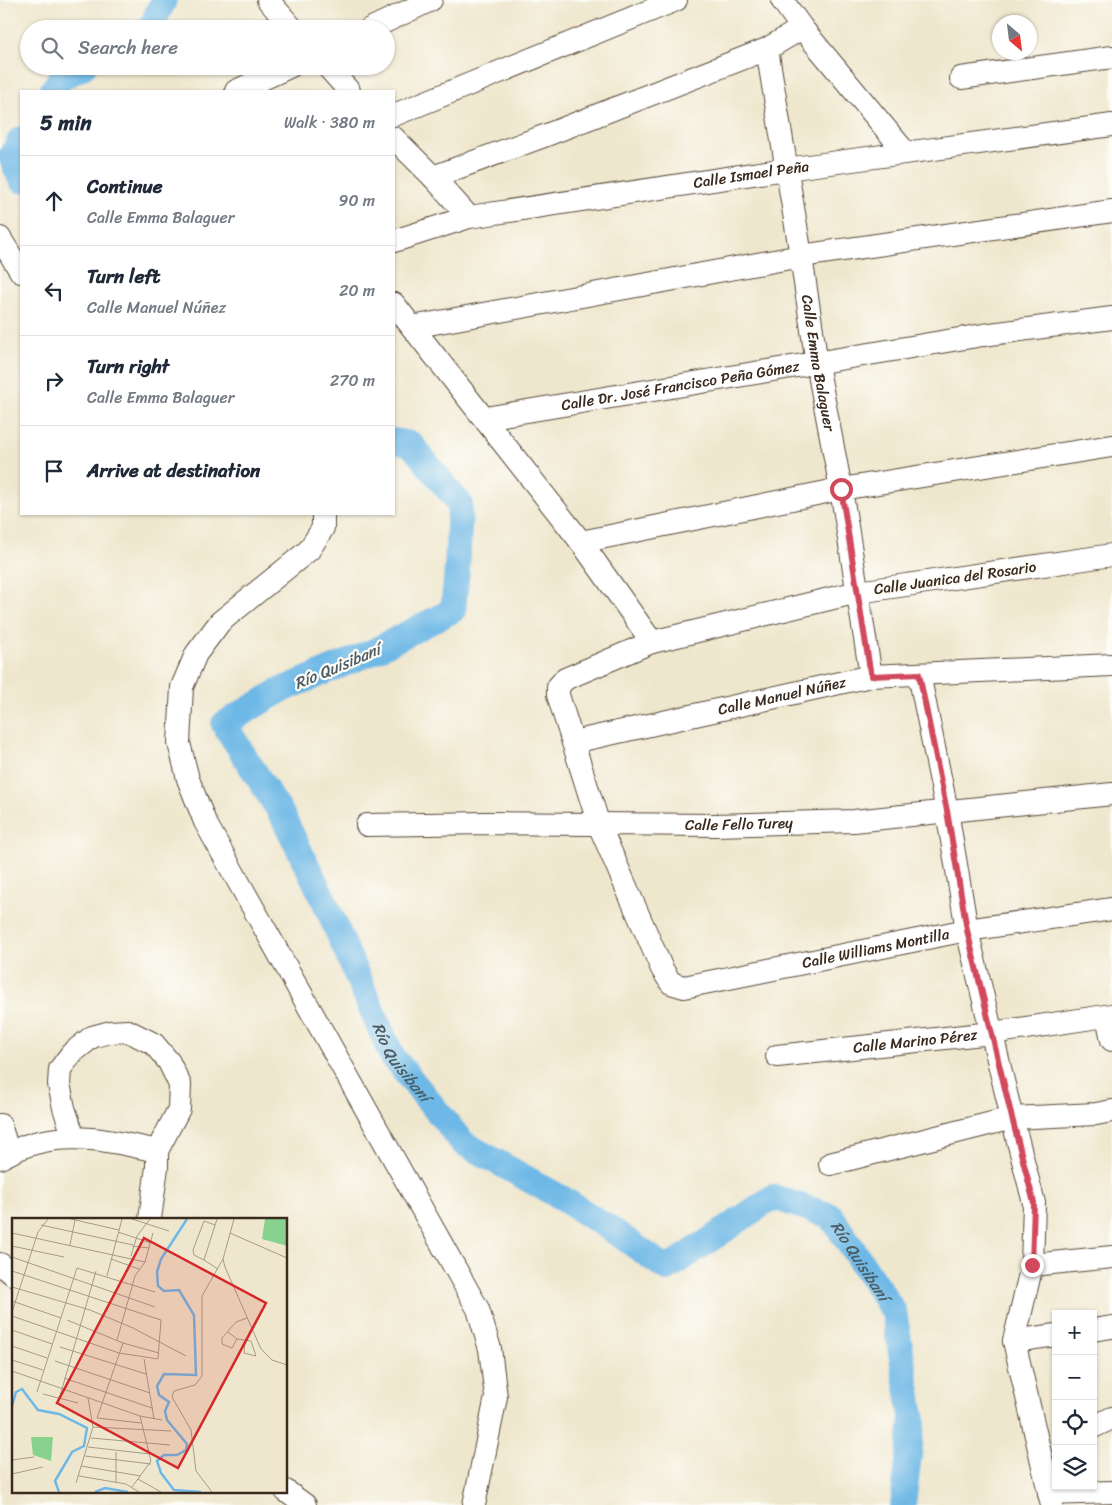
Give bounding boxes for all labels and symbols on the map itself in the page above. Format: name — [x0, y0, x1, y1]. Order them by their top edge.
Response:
north arrow — [992, 15, 1037, 60]
street label: Calle Ismael Peña — [691, 153, 811, 196]
street label: Calle Emma Balaguer — [794, 293, 843, 434]
street label: Calle Dr. José Francisco Peña Gómez — [559, 353, 802, 418]
route start — [830, 478, 853, 501]
street label: Calle Juanica del Rosario — [872, 554, 1038, 602]
water label: Río Quisibaní — [290, 633, 389, 698]
street label: Calle Manuel Núñez — [715, 669, 849, 723]
street label: Calle Fello Turey — [685, 810, 794, 838]
street label: Calle Williams Montilla — [800, 921, 952, 976]
water label: Río Quisibaní — [364, 1018, 441, 1112]
street label: Calle Marino Pérez — [852, 1022, 979, 1061]
water label: Río Quisibaní — [823, 1215, 900, 1311]
inset map — [12, 1218, 288, 1492]
route end — [1021, 1254, 1044, 1277]

